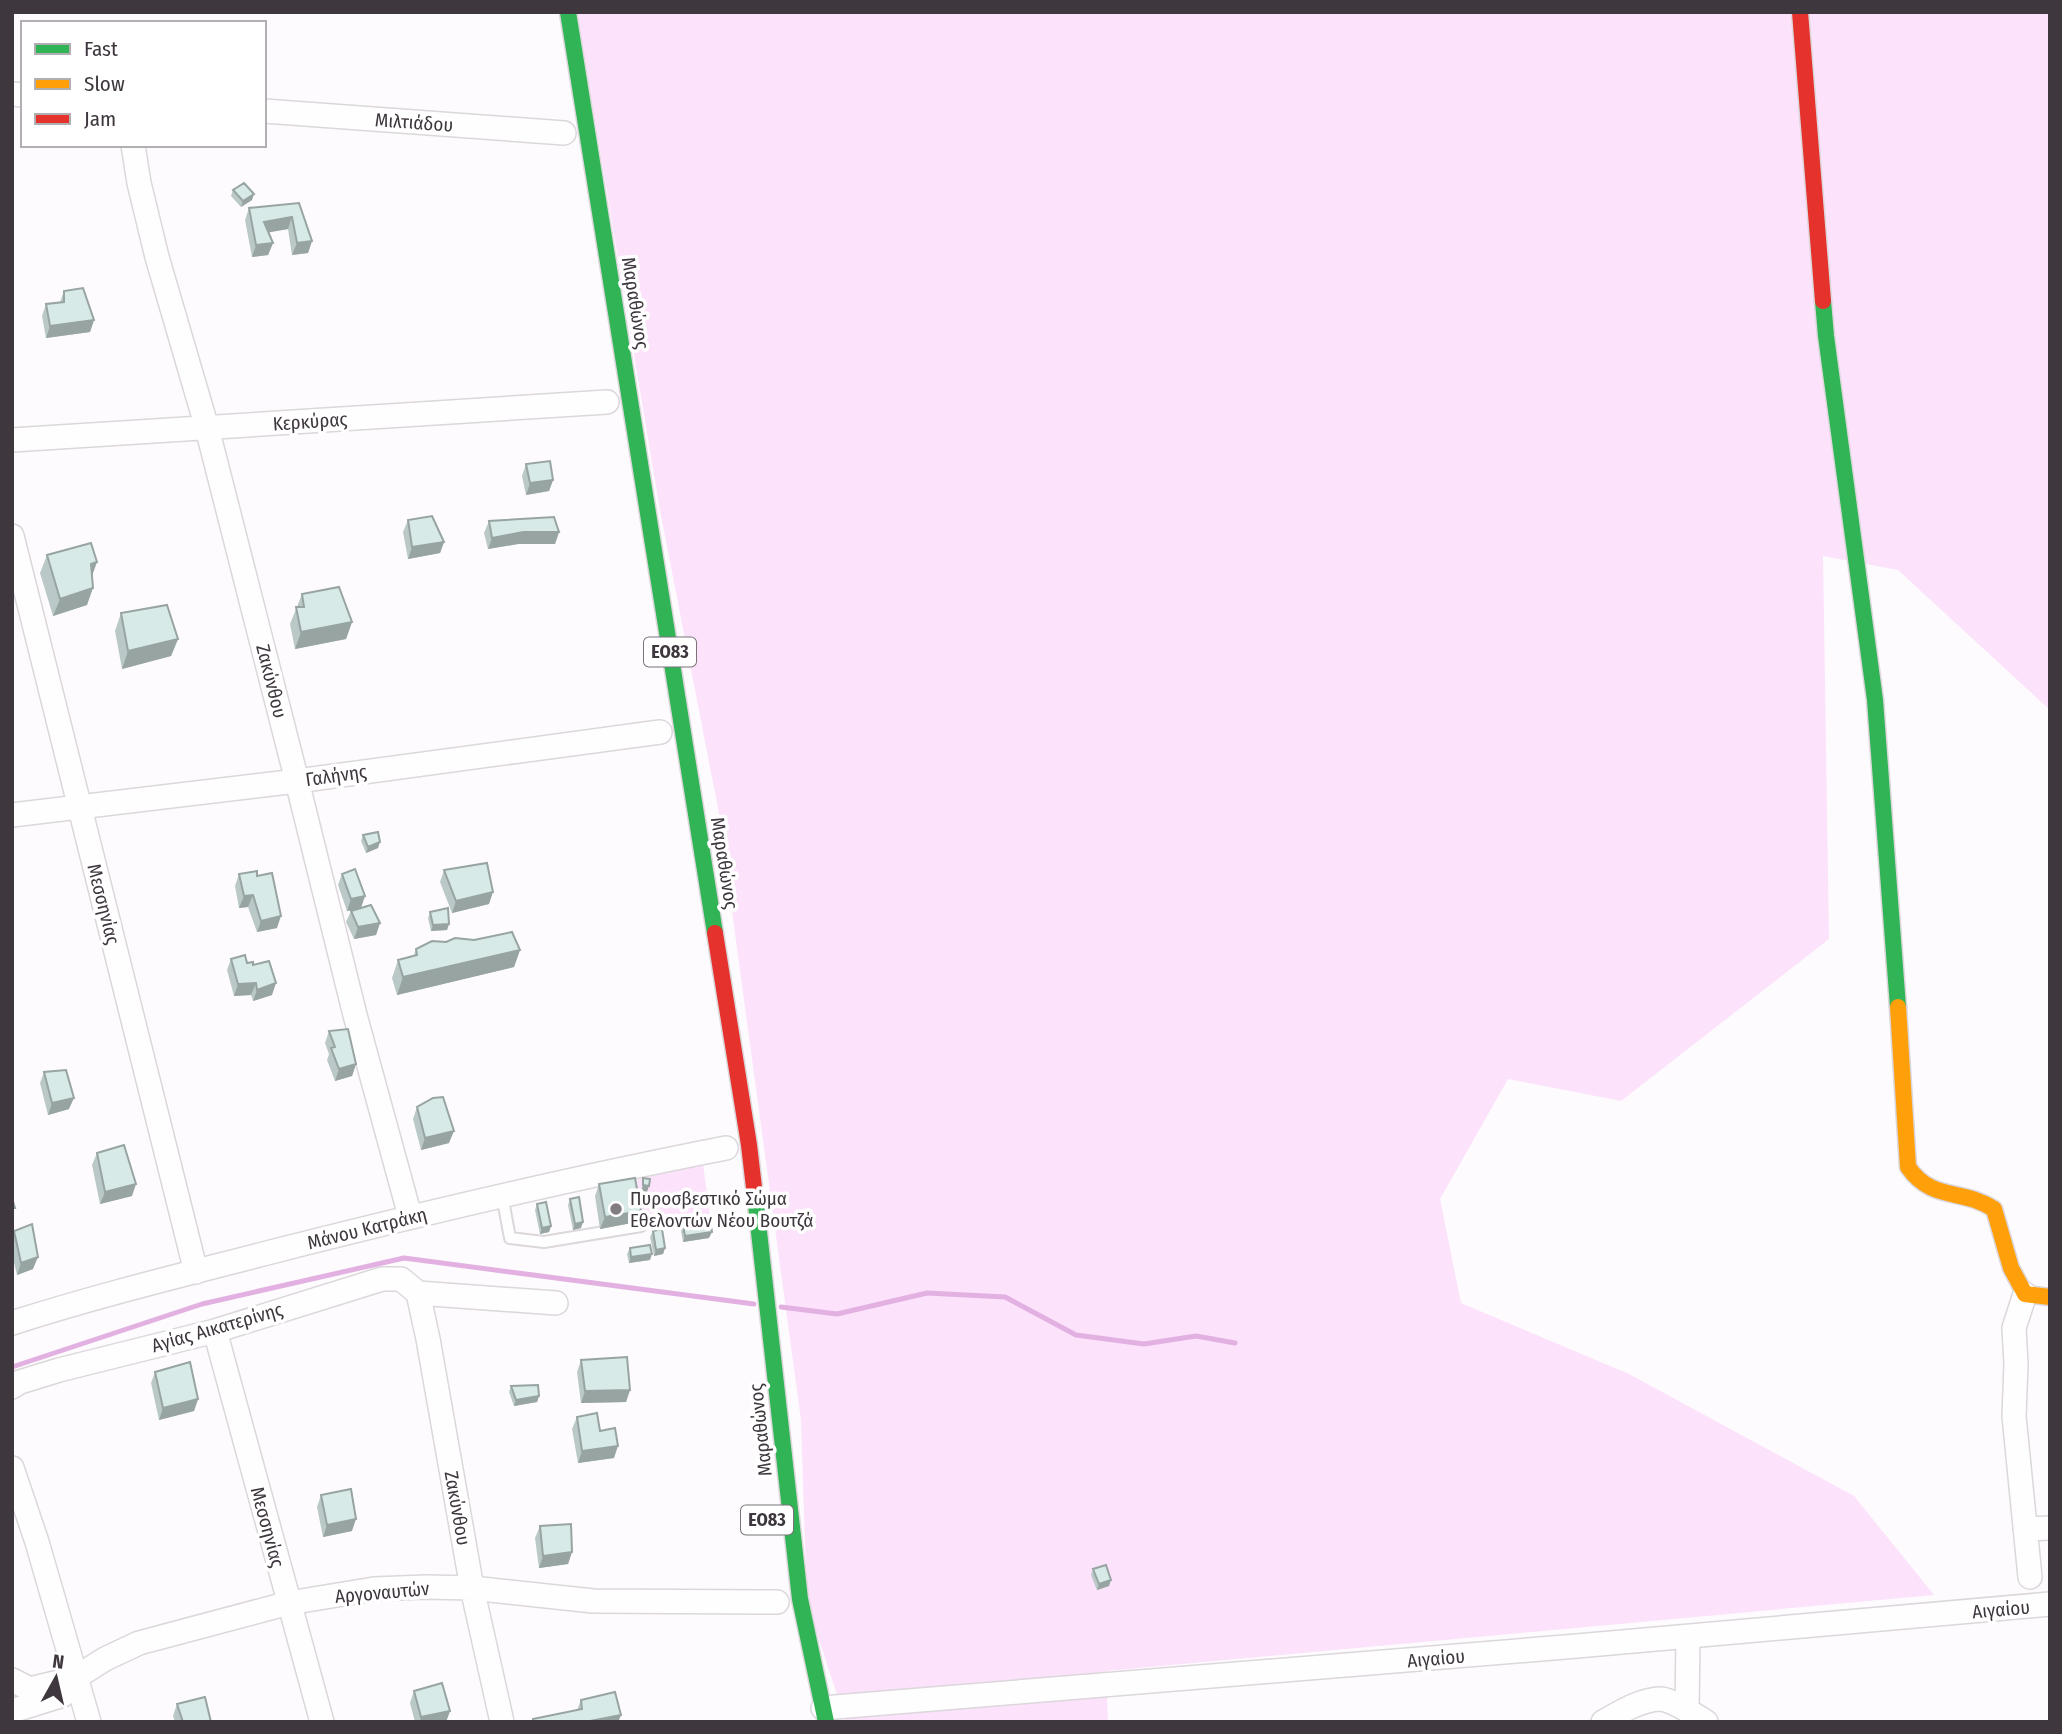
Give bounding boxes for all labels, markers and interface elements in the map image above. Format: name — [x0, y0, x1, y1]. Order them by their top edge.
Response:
legend — [21, 21, 266, 147]
text: Fast — [84, 36, 118, 62]
text: Slow — [84, 71, 125, 97]
text: Jam — [84, 106, 116, 132]
street label: Μιλτιάδου — [374, 108, 454, 137]
street label: Μαραθώνος — [617, 255, 654, 351]
street label: Κερκύρας — [272, 407, 348, 436]
road number: ΕΟ83 — [644, 638, 696, 666]
street label: Ζακύνθου — [251, 642, 292, 720]
street label: Γαλήνης — [304, 760, 368, 791]
street label: Μαραθώνος — [706, 815, 743, 911]
street label: Μεσσηνίας — [82, 861, 125, 947]
place label: Πυροσβεστικό Σώμα Εθελοντών Νέου Βουτζά — [630, 1187, 813, 1232]
marker: Πυροσβεστικό Σώμα Εθελοντών Νέου Βουτζά — [608, 1201, 624, 1217]
street label: Μάνου Κατράκη — [305, 1203, 429, 1254]
street label: Αγίας Αικατερίνης — [149, 1298, 285, 1357]
street label: Μαραθώνος — [744, 1383, 777, 1477]
street label: Ζακύνθου — [440, 1469, 475, 1547]
street label: Μεσσηνίας — [246, 1484, 289, 1570]
road number: ΕΟ83 — [741, 1506, 793, 1534]
street label: Αργοναυτών — [334, 1577, 431, 1608]
street label: Αιγαίου — [1971, 1596, 2031, 1623]
north arrow — [21, 1643, 91, 1713]
street label: Αιγαίου — [1406, 1645, 1466, 1672]
text: N — [51, 1649, 66, 1674]

